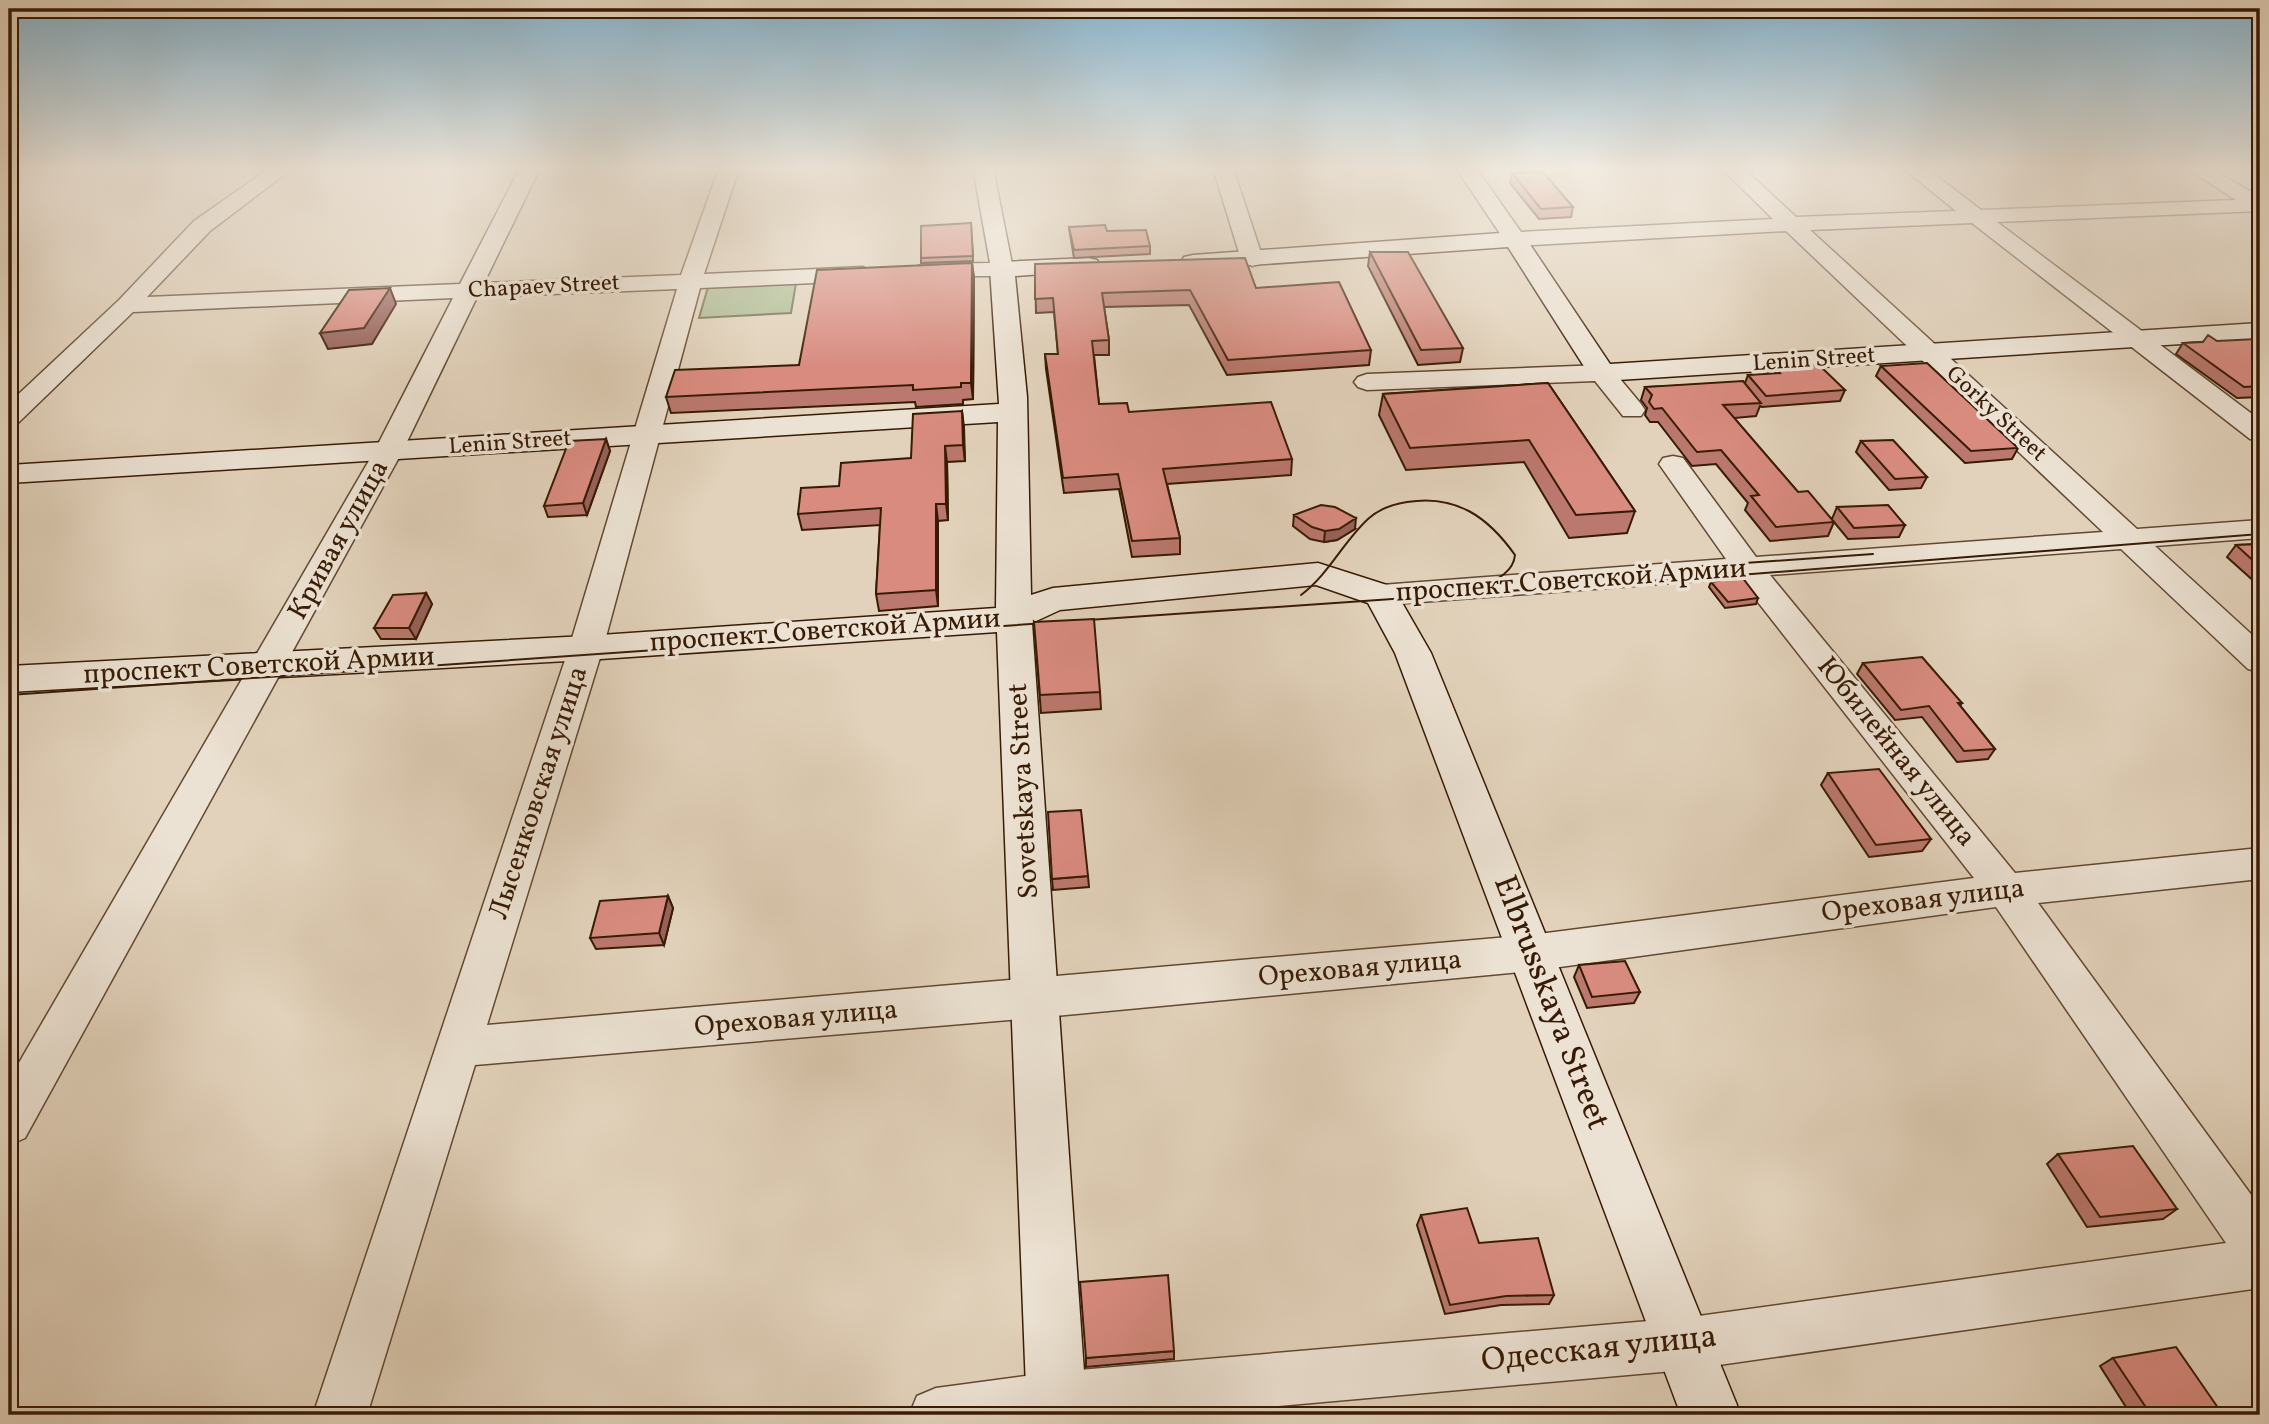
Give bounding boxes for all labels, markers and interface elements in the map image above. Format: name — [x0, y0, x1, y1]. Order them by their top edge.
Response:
street label: Chapaev Street — [467, 267, 621, 307]
street label: Lenin Street — [1752, 340, 1876, 380]
street label: Gorky Street — [1938, 359, 2054, 469]
street label: Lenin Street — [448, 423, 572, 463]
street label: Кривая улица — [279, 453, 399, 627]
street label: проспект Советской Армии — [1394, 549, 1748, 613]
street label: проспект Советской Армии — [648, 599, 1002, 663]
street label: проспект Советской Армии — [82, 637, 436, 695]
street label: Юбилейная улица — [1807, 649, 1985, 855]
street label: Лысенковская улица — [480, 662, 598, 924]
street label: Sovetskaya Street — [999, 682, 1049, 900]
street label: Elbrusskaya Street — [1480, 869, 1620, 1137]
street label: Ореховая улица — [1819, 869, 2027, 933]
street label: Ореховая улица — [1257, 941, 1463, 997]
street label: Ореховая улица — [693, 991, 899, 1047]
street label: Одесская улица — [1479, 1315, 1719, 1385]

